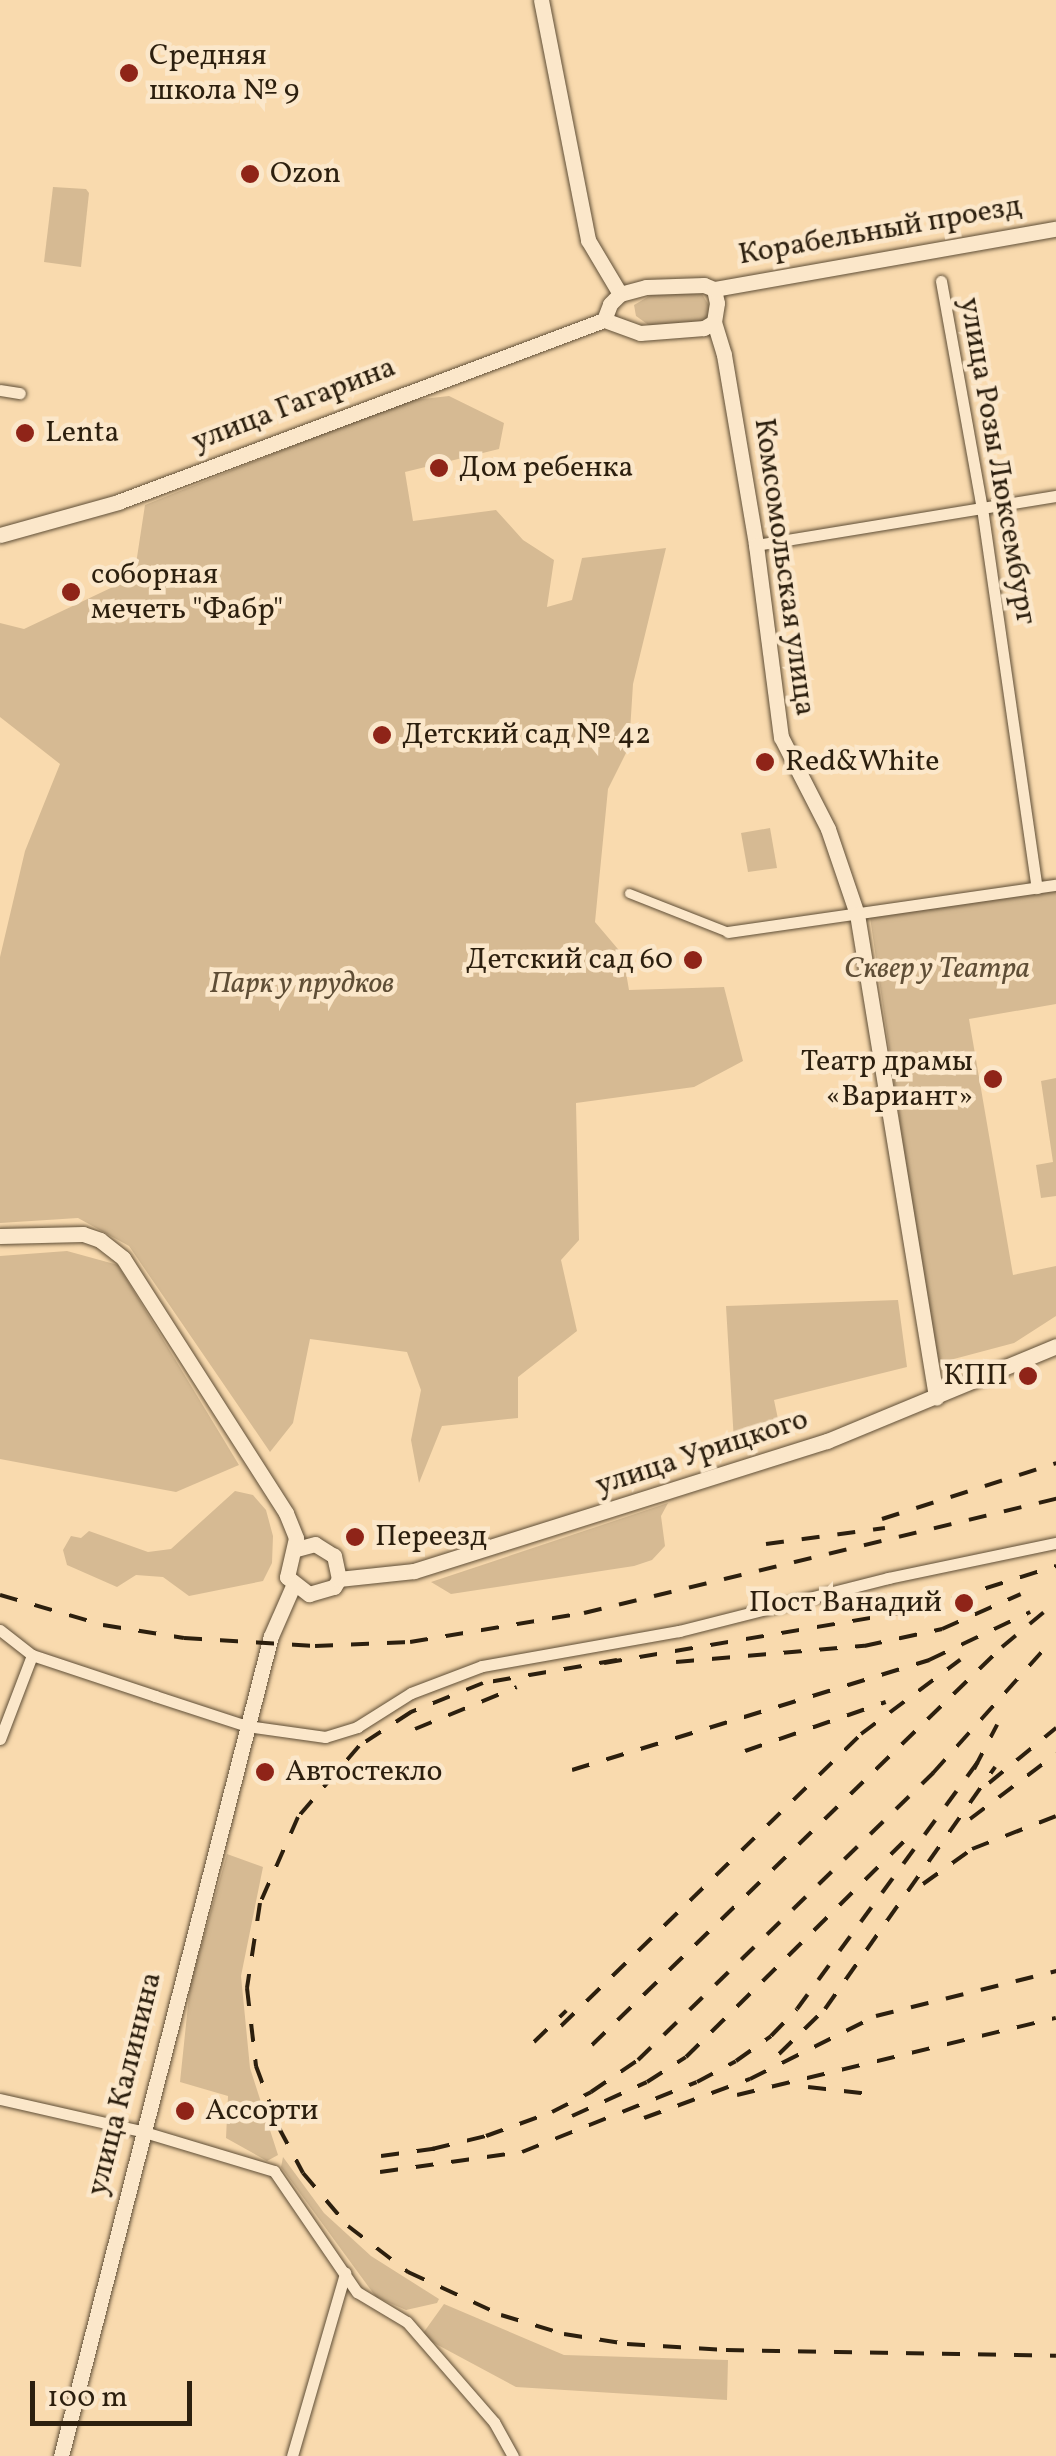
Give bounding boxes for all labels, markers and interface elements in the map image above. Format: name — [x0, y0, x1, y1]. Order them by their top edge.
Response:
place label: Средняя школа № 9 — [149, 38, 299, 108]
marker: Средняя школа № 9 — [118, 62, 140, 84]
place label: Ozon — [270, 156, 341, 192]
marker: Ozon — [239, 163, 261, 185]
street label: Корабельный проезд — [736, 188, 1024, 274]
street label: улица Розы Люксембург — [951, 295, 1043, 627]
street label: улица Гагарина — [187, 350, 401, 460]
place label: Lenta — [45, 415, 119, 451]
street label: Комсомольская улица — [745, 415, 823, 719]
marker: Lenta — [14, 422, 36, 444]
place label: Дом ребенка — [459, 450, 634, 486]
marker: Дом ребенка — [428, 457, 450, 479]
place label: соборная мечеть "Фабр" — [91, 557, 283, 628]
marker: соборная мечеть "Фабр" — [60, 581, 82, 603]
place label: Детский сад № 42 — [402, 717, 651, 753]
marker: Детский сад № 42 — [371, 724, 393, 746]
place label: Red&White — [785, 744, 939, 780]
marker: Red&White — [754, 751, 776, 773]
place label: Детский сад 60 — [466, 942, 673, 978]
marker: Детский сад 60 — [682, 949, 704, 971]
park label: Сквер у Театра — [844, 951, 1030, 987]
park label: Парк у прудков — [210, 966, 394, 1002]
place label: Театр драмы «Вариант» — [801, 1044, 973, 1114]
marker: Театр драмы «Вариант» — [982, 1068, 1004, 1090]
place label: КПП — [943, 1358, 1008, 1394]
marker: КПП — [1017, 1365, 1039, 1387]
street label: улица Урицкого — [591, 1402, 813, 1504]
place label: Переезд — [375, 1519, 487, 1555]
marker: Переезд — [344, 1526, 366, 1548]
place label: Пост Ванадий — [749, 1585, 942, 1621]
marker: Пост Ванадий — [951, 1590, 977, 1616]
place label: Автостекло — [285, 1754, 442, 1790]
marker: Автостекло — [254, 1761, 276, 1783]
street label: улица Калинина — [80, 1968, 170, 2200]
place label: Ассорти — [205, 2093, 319, 2129]
marker: Ассорти — [174, 2100, 196, 2122]
scale bar — [35, 2361, 198, 2423]
text: 100 m — [47, 2377, 128, 2419]

